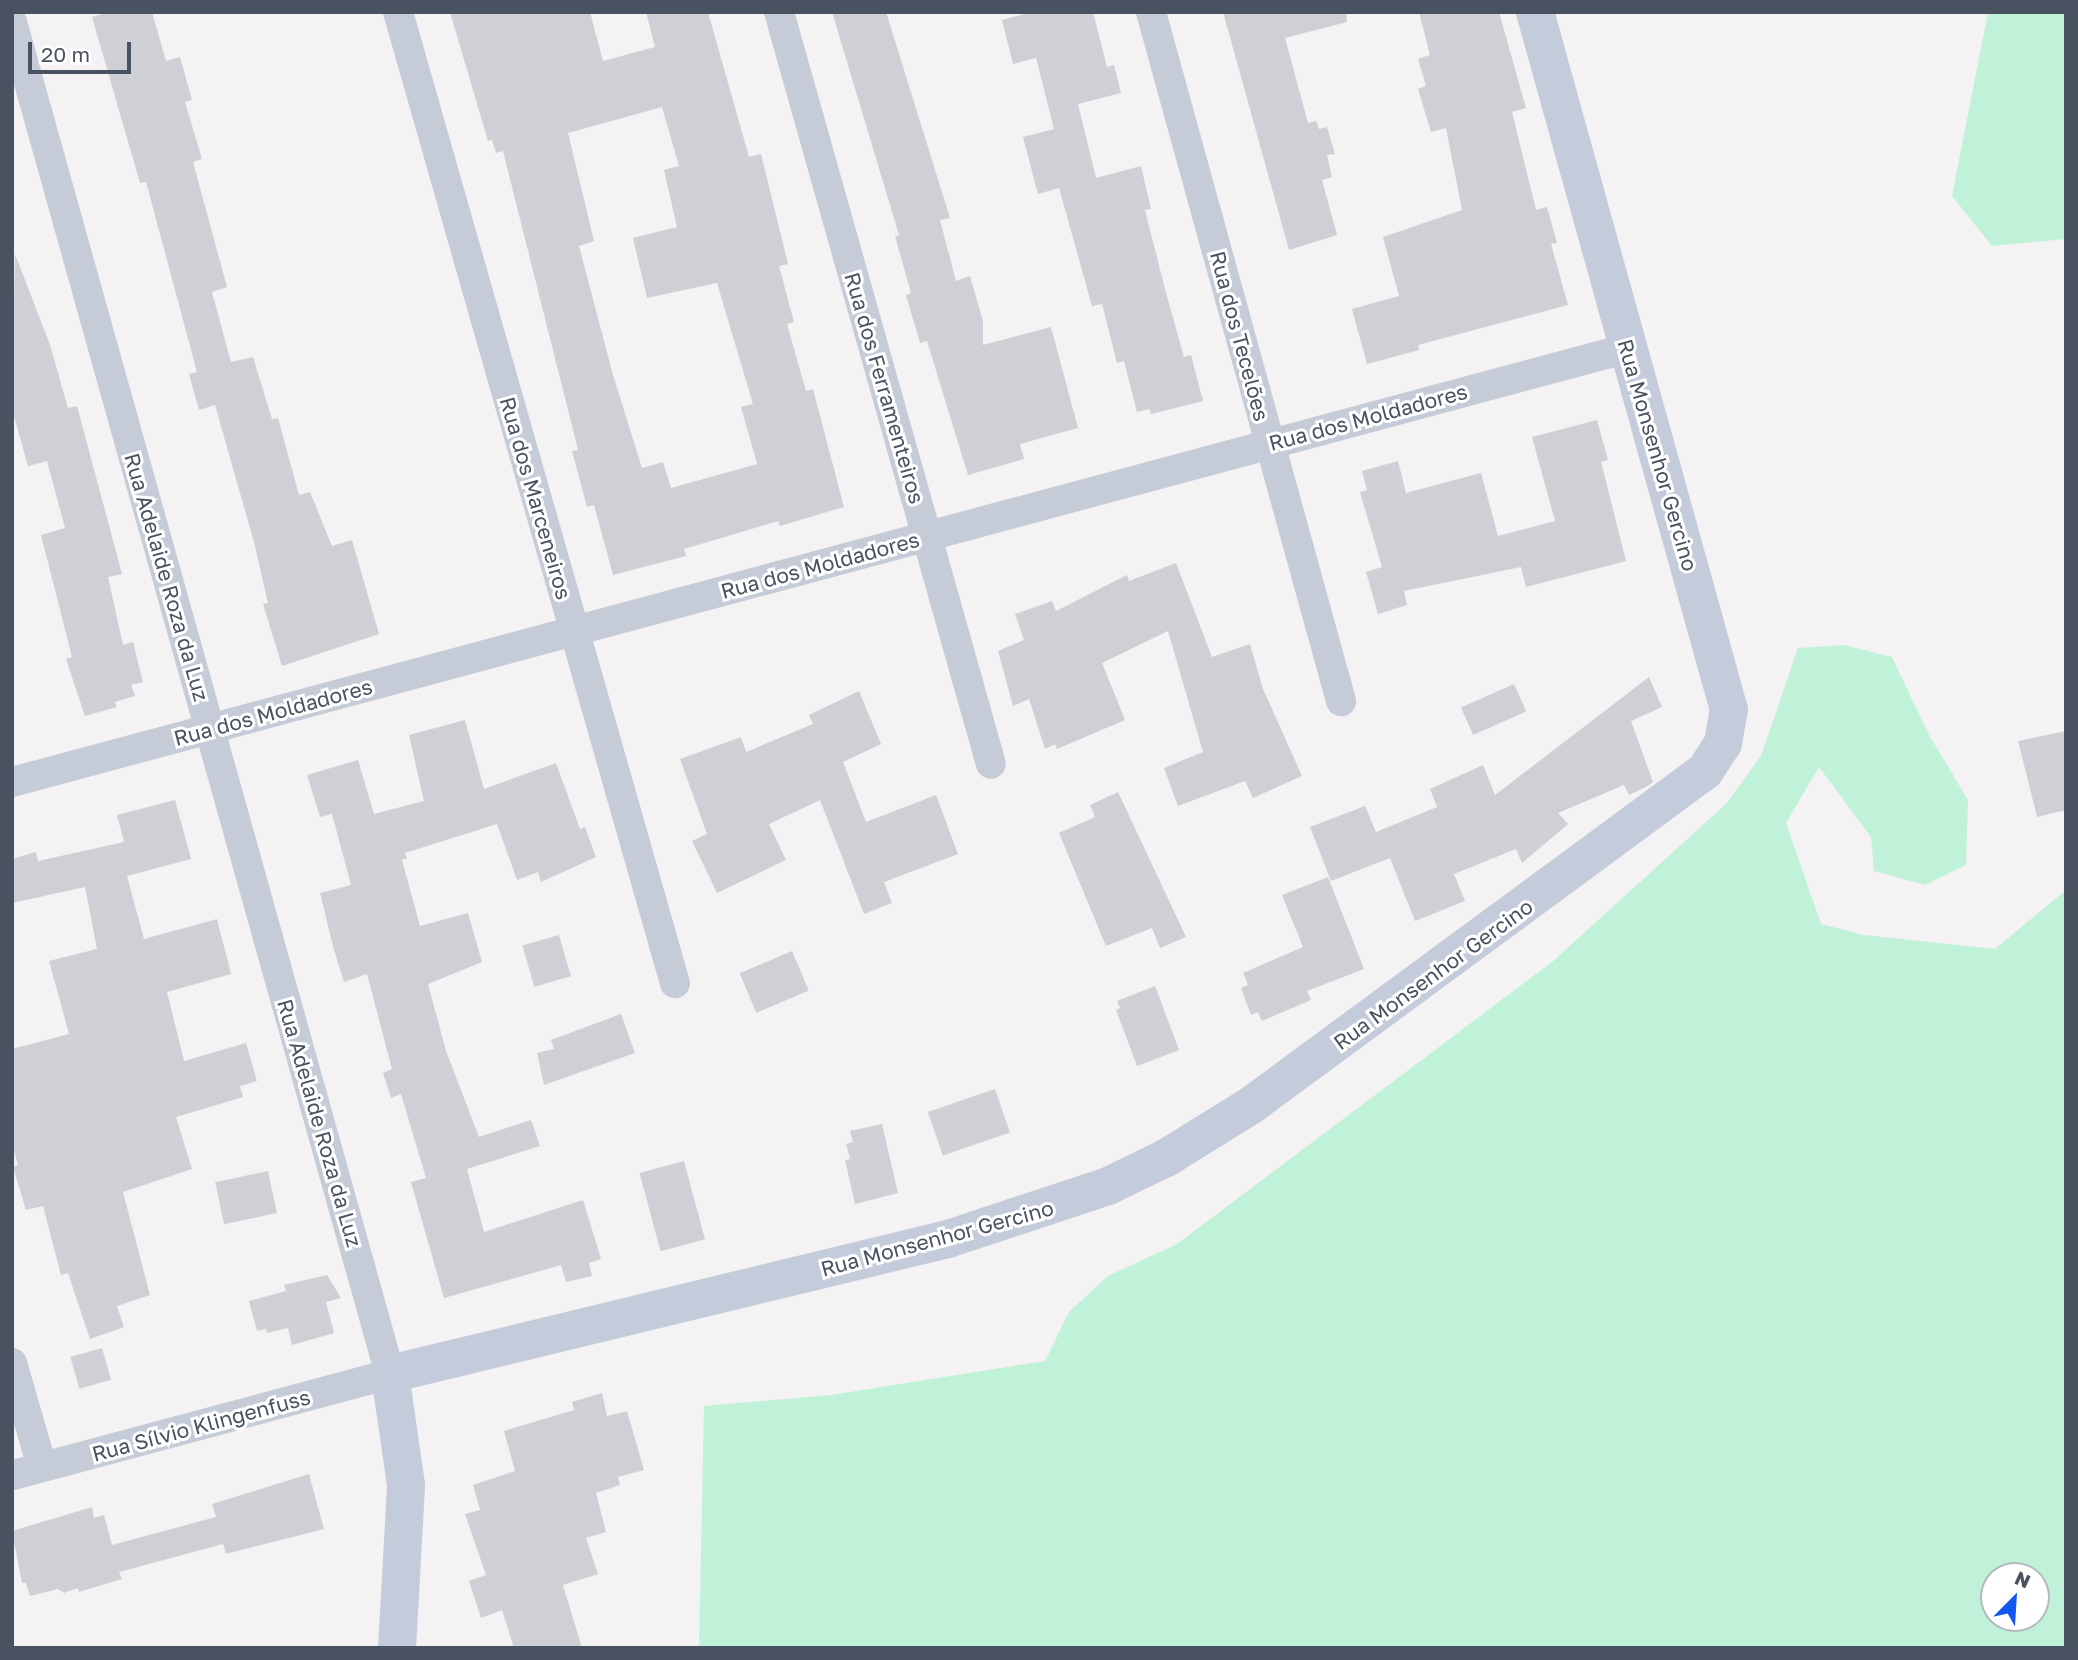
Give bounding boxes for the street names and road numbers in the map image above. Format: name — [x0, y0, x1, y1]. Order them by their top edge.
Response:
street label: Rua dos Tecelões — [1205, 248, 1275, 424]
street label: Rua dos Ferramenteiros — [840, 269, 930, 507]
street label: Rua Monsenhor Gercino — [1613, 336, 1703, 574]
street label: Rua dos Moldadores — [1266, 378, 1470, 456]
street label: Rua dos Marceneiros — [495, 394, 577, 602]
street label: Rua Adelaide Roza da Luz — [120, 450, 214, 704]
street label: Rua dos Moldadores — [718, 526, 922, 604]
street label: Rua dos Moldadores — [171, 673, 375, 751]
street label: Rua Monsenhor Gercino — [1329, 893, 1537, 1055]
street label: Rua Adelaide Roza da Luz — [273, 996, 367, 1250]
street label: Rua Monsenhor Gercino — [818, 1195, 1056, 1281]
street label: Rua Sílvio Klingenfuss — [89, 1384, 313, 1466]

